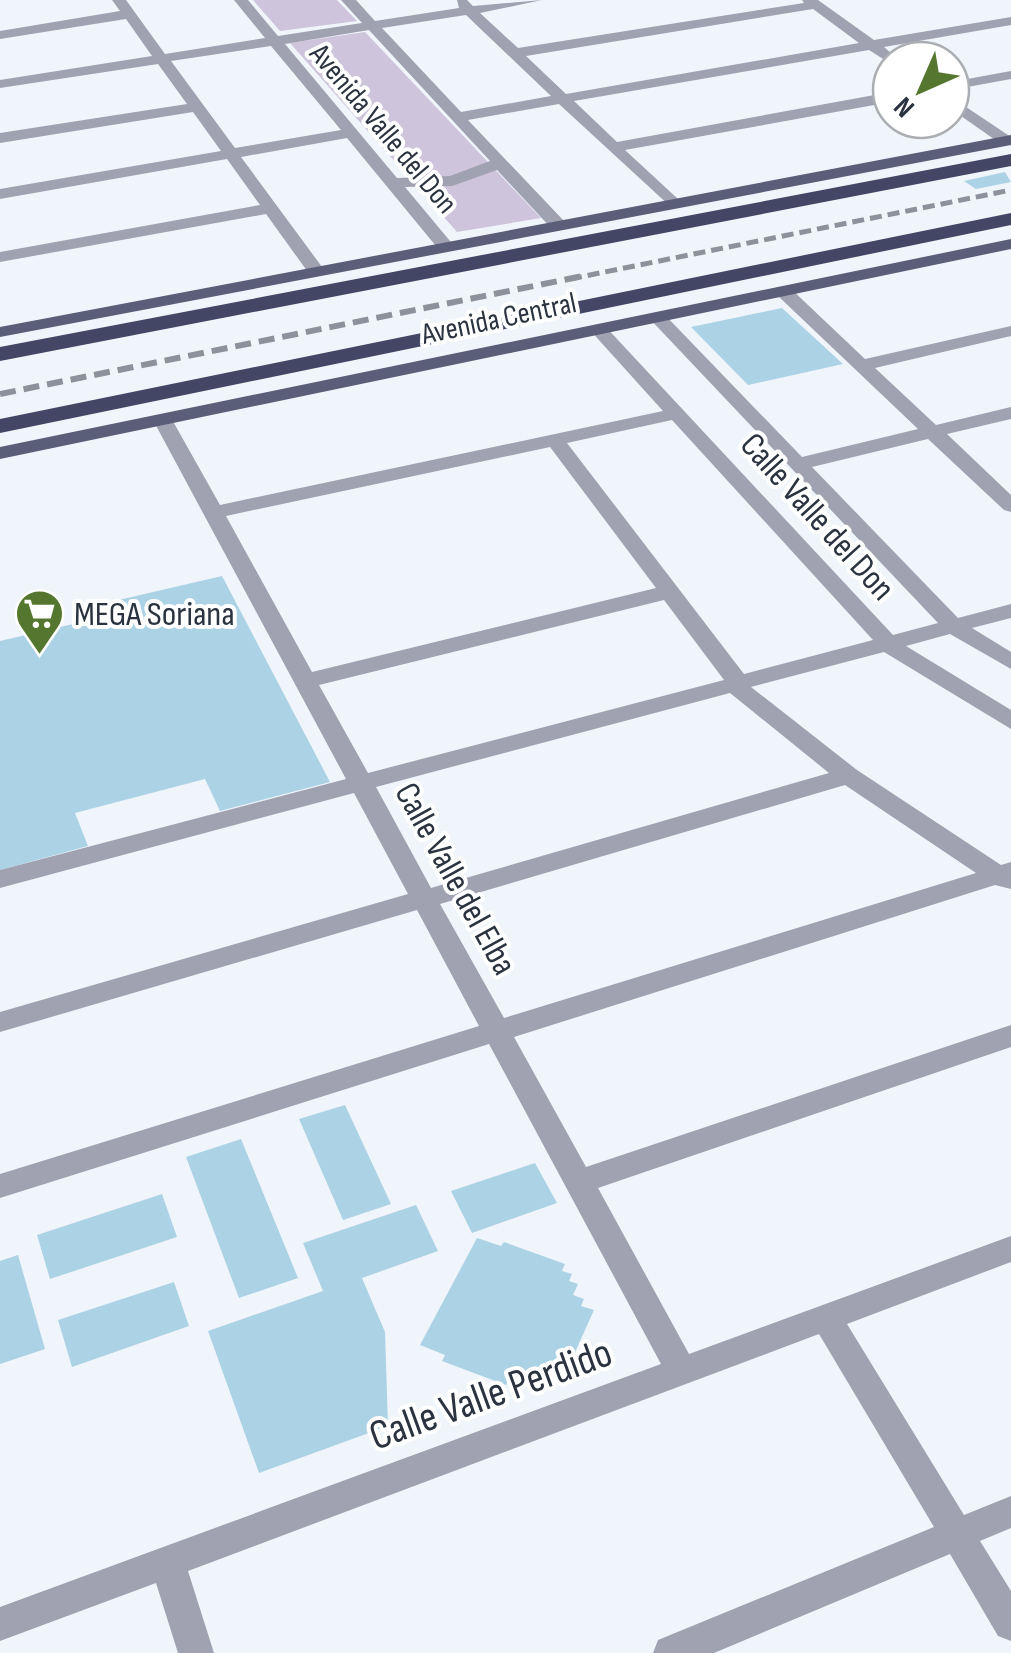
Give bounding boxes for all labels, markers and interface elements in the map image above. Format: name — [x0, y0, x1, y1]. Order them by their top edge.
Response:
street label: Avenida Valle del Don — [301, 36, 464, 221]
north arrow — [871, 40, 971, 140]
text: N — [887, 90, 921, 124]
street label: Avenida Central — [418, 285, 580, 353]
street label: Calle Valle del Don — [731, 424, 903, 610]
supermarket icon: MEGA Soriana — [13, 588, 65, 656]
place label: MEGA Soriana — [74, 593, 235, 636]
street label: Calle Valle del Elba — [385, 775, 525, 983]
street label: Calle Valle Perdido — [363, 1328, 619, 1462]

